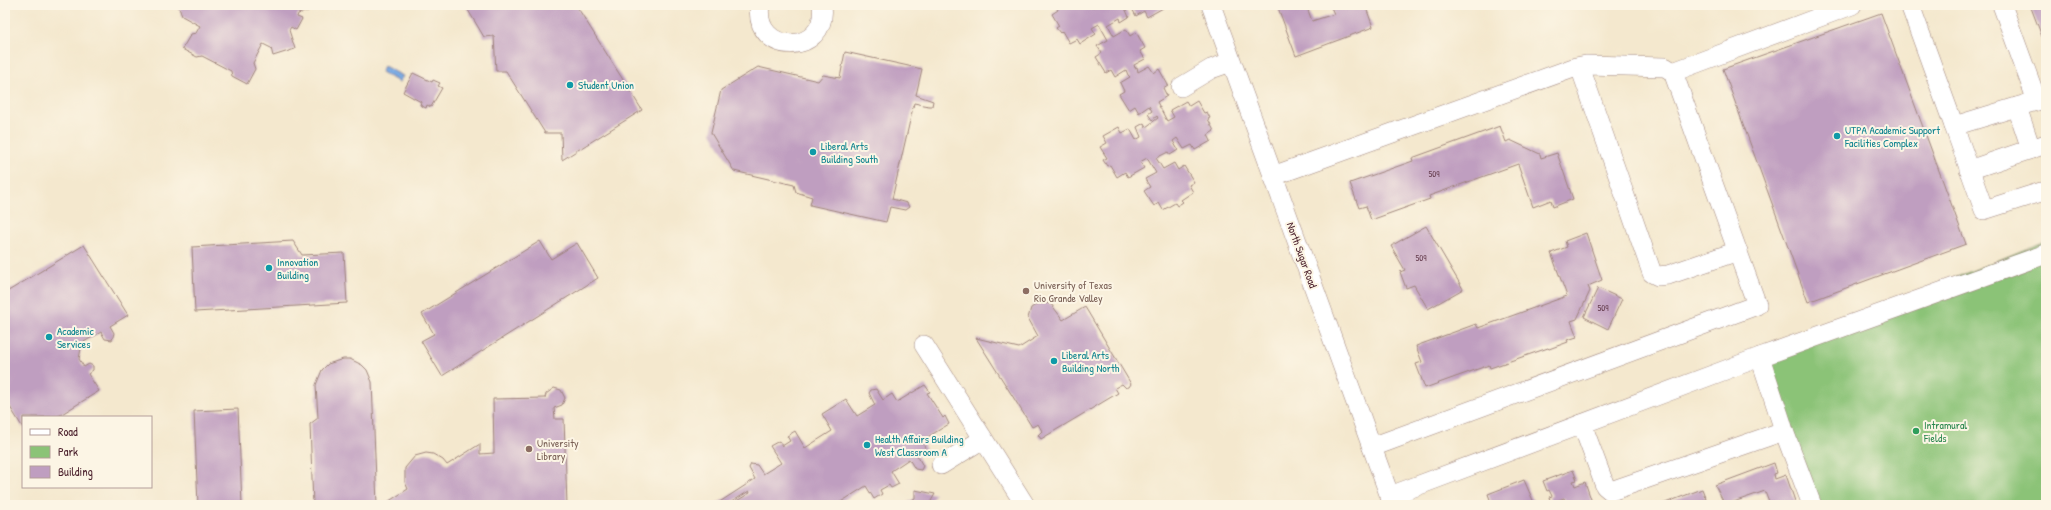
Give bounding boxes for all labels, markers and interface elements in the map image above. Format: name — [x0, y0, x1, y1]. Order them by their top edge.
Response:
place label: Student Union — [578, 78, 634, 92]
marker: Student Union — [565, 80, 575, 90]
place label: UTPA Academic Support Facilities Complex — [1844, 123, 1940, 150]
marker: UTPA Academic Support Facilities Complex — [1832, 131, 1842, 141]
place label: Liberal Arts Building South — [821, 139, 878, 166]
marker: Liberal Arts Building South — [808, 147, 818, 157]
house number: 509 — [1428, 168, 1440, 180]
street label: North Sugar Road — [1284, 220, 1321, 290]
house number: 509 — [1415, 252, 1427, 264]
place label: Innovation Building — [277, 255, 318, 282]
marker: Innovation Building — [264, 263, 274, 273]
place label: University of Texas Rio Grande Valley — [1034, 278, 1112, 305]
marker: University of Texas Rio Grande Valley — [1021, 286, 1031, 296]
house number: 509 — [1597, 302, 1609, 314]
place label: Academic Services — [57, 324, 95, 351]
marker: Academic Services — [44, 332, 54, 342]
place label: Liberal Arts Building North — [1062, 348, 1120, 375]
marker: Liberal Arts Building North — [1049, 356, 1059, 366]
legend — [22, 416, 152, 488]
place label: Intramural Fields — [1923, 418, 1967, 445]
text: Road — [58, 423, 78, 440]
marker: Intramural Fields — [1911, 426, 1921, 436]
place label: Health Affairs Building West Classroom A — [875, 432, 964, 459]
place label: University Library — [537, 436, 579, 463]
marker: Health Affairs Building West Classroom A — [862, 440, 872, 450]
text: Park — [58, 443, 78, 460]
marker: University Library — [524, 444, 534, 454]
text: Building — [58, 463, 93, 480]

